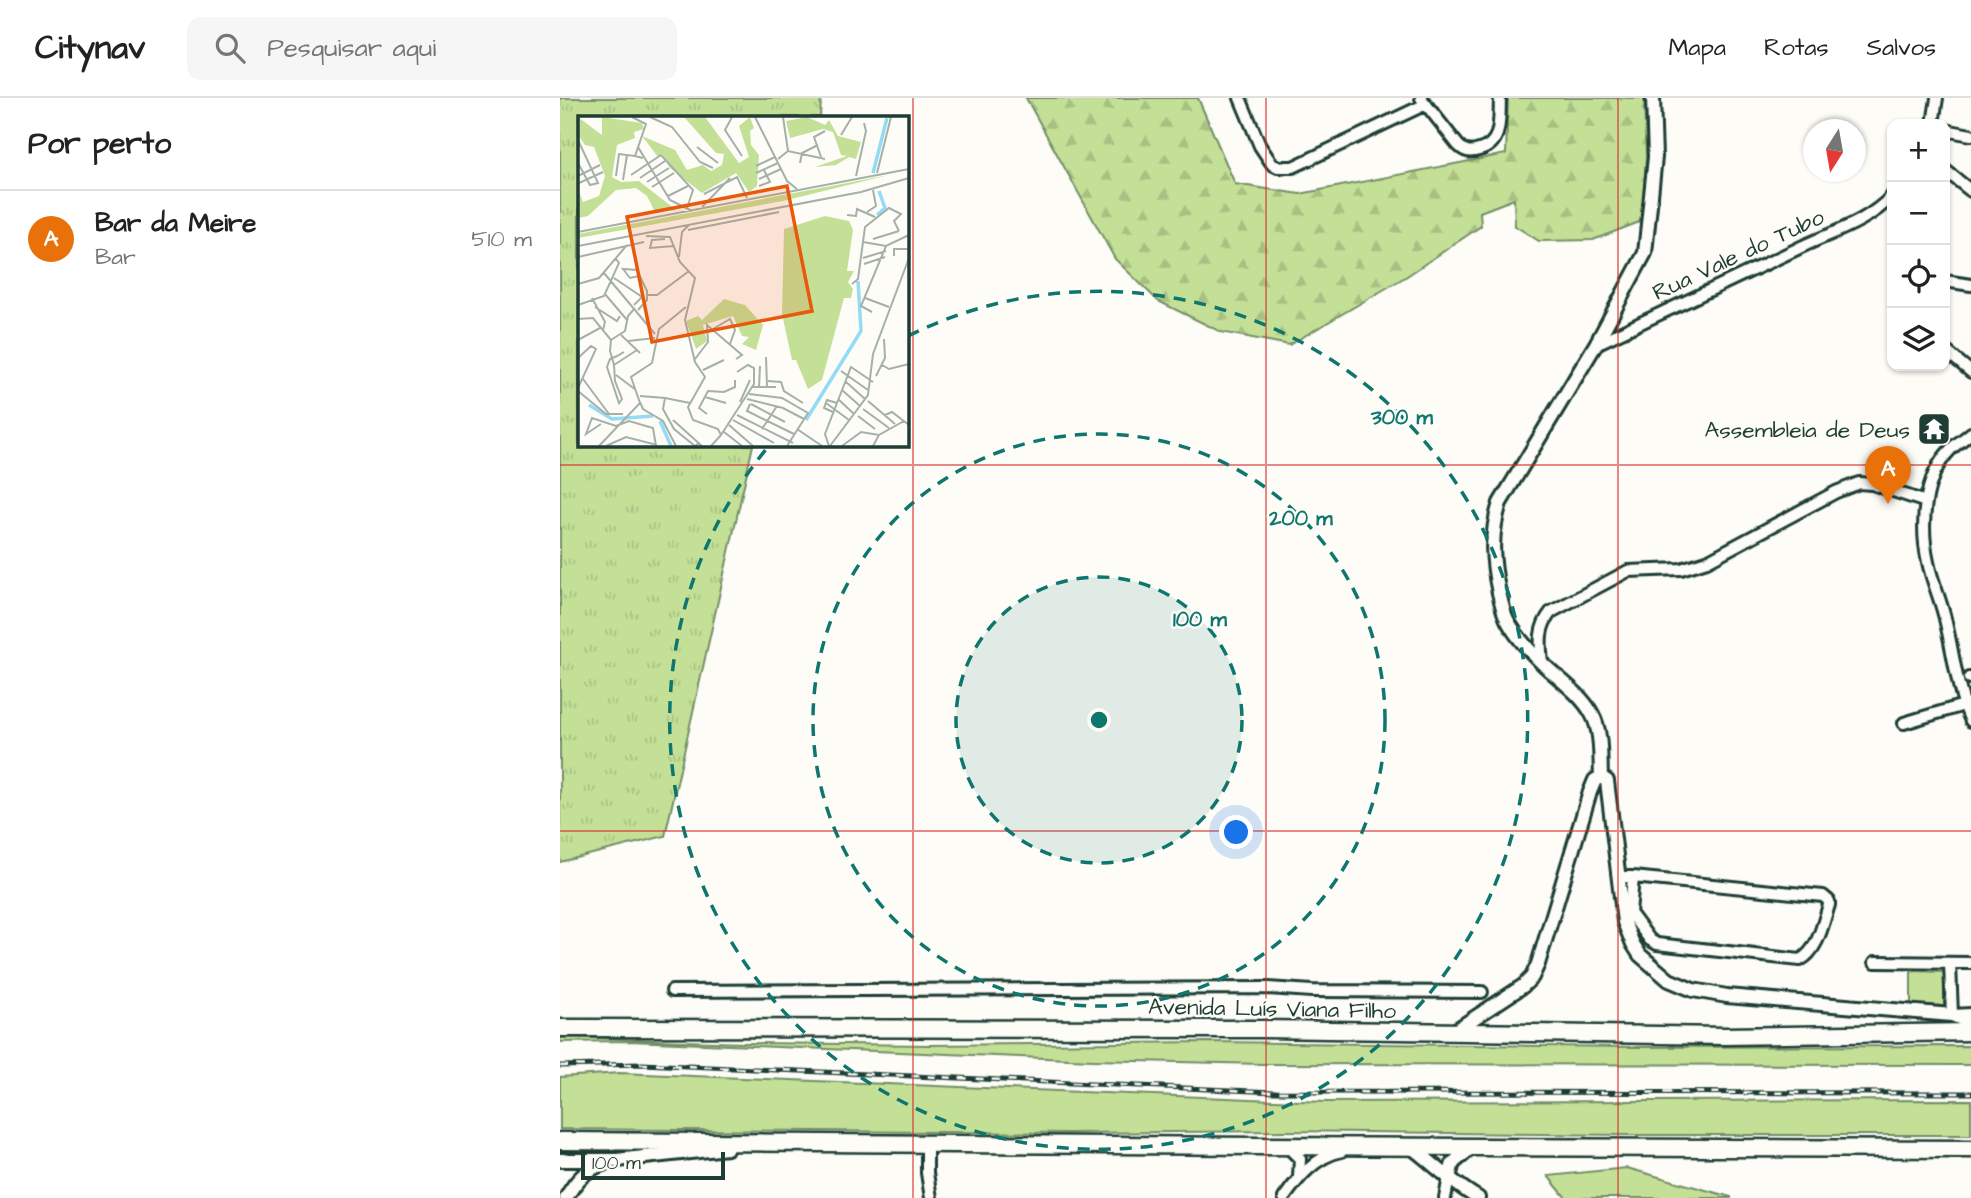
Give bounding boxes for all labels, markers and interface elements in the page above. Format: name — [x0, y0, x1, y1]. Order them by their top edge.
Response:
search box — [187, 17, 677, 80]
text: Citynav — [35, 25, 145, 71]
icon: search — [211, 29, 249, 67]
text: Pesquisar aqui — [267, 30, 436, 66]
text: Mapa — [1668, 31, 1726, 65]
text: Rotas — [1764, 31, 1829, 65]
text: Salvos — [1867, 31, 1936, 65]
inset map — [578, 116, 908, 446]
north arrow — [1803, 119, 1866, 182]
map controls — [1887, 119, 1950, 371]
button: + — [1887, 119, 1950, 182]
text: Por perto — [28, 123, 171, 165]
button: − — [1887, 182, 1950, 245]
street label: Rua Vale do Tubo — [1647, 201, 1830, 309]
text: Bar da Meire — [95, 205, 256, 241]
text: A — [44, 223, 58, 255]
text: 510 m — [471, 223, 532, 255]
text: Bar — [95, 241, 136, 273]
button: locate — [1887, 245, 1950, 308]
button: layers — [1887, 308, 1950, 371]
text: 300 m — [1370, 403, 1434, 432]
temple icon: Assembleia de Deus — [1915, 410, 1953, 448]
place label: Assembleia de Deus — [1704, 414, 1910, 446]
pin: A — [1865, 446, 1911, 504]
text: 200 m — [1268, 504, 1333, 533]
text: 100 m — [1173, 605, 1228, 634]
centre of rings — [1087, 708, 1111, 732]
your location — [1219, 815, 1253, 849]
street label: Avenida Luís Viana Filho — [1148, 991, 1396, 1027]
scale bar — [581, 1149, 724, 1181]
text: 100 m — [592, 1150, 641, 1177]

